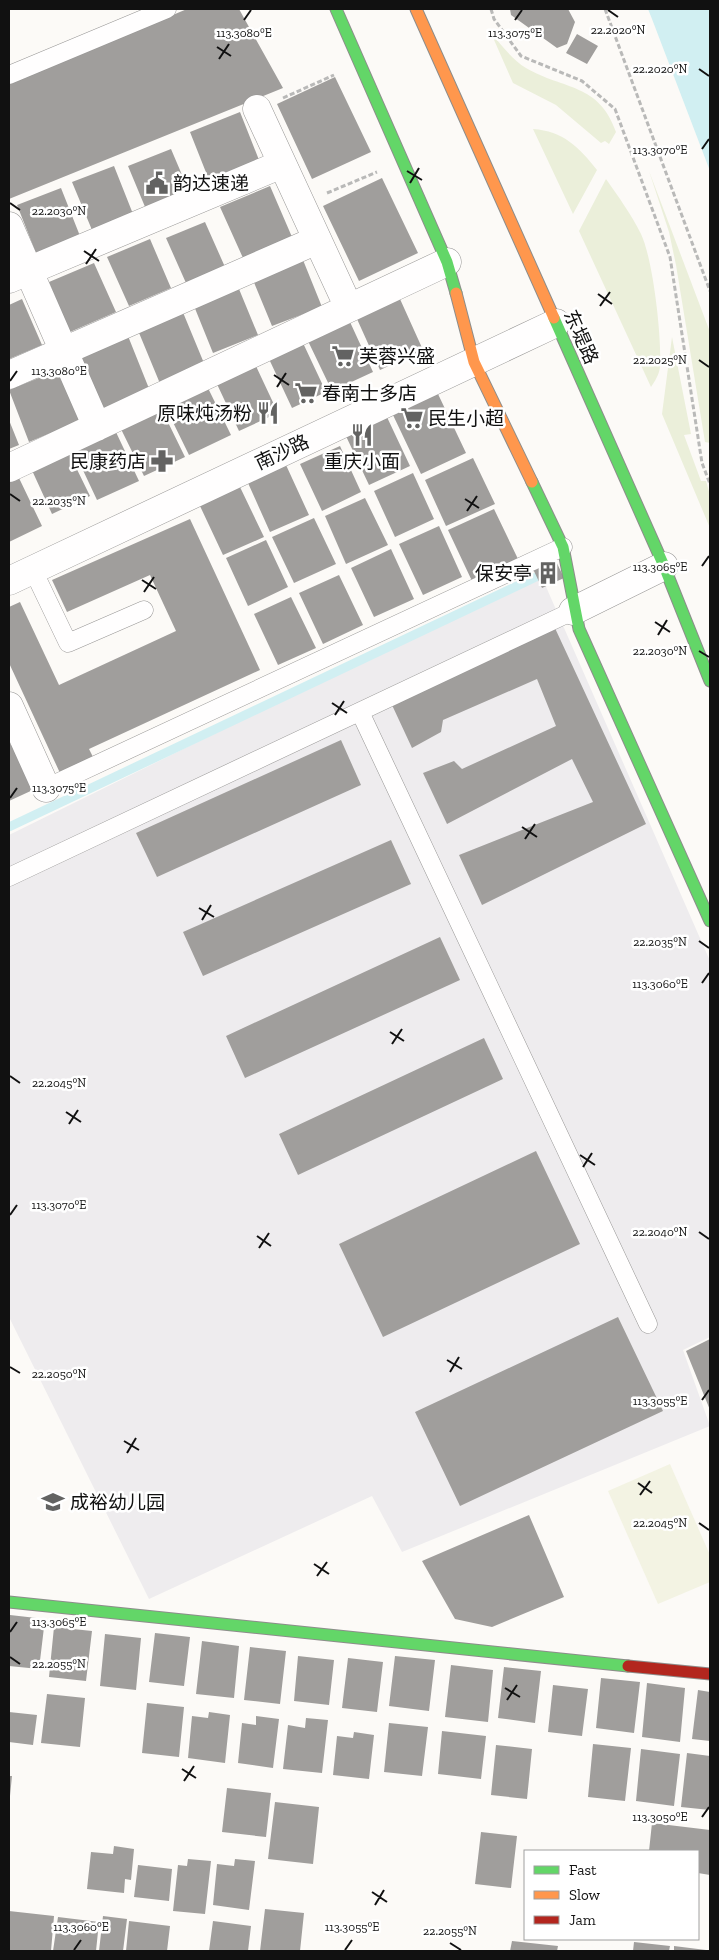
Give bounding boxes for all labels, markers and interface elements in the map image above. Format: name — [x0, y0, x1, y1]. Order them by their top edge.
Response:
text: 22.2020°N — [591, 23, 645, 37]
text: 113.3080°E — [216, 26, 272, 40]
text: 113.3075°E — [488, 26, 542, 40]
text: 22.2020°N — [633, 62, 687, 76]
text: 113.3070°E — [633, 143, 687, 157]
public building icon: 韵达速递 — [144, 170, 170, 196]
place label: 韵达速递 — [173, 172, 249, 195]
text: 22.2030°N — [32, 204, 86, 218]
street label: 东堤路 — [559, 306, 603, 368]
supermarket icon: 芙蓉兴盛 — [330, 343, 356, 369]
place label: 芙蓉兴盛 — [359, 345, 435, 368]
text: 22.2025°N — [633, 353, 687, 367]
text: 113.3080°E — [31, 364, 87, 378]
supermarket icon: 春南士多店 — [293, 380, 319, 406]
place label: 春南士多店 — [322, 382, 417, 405]
restaurant icon: 原味炖汤粉 — [255, 400, 281, 426]
place label: 原味炖汤粉 — [157, 402, 252, 425]
supermarket icon: 民生小超 — [399, 405, 425, 431]
place label: 民生小超 — [428, 407, 504, 430]
restaurant icon: 重庆小面 — [349, 422, 375, 448]
street label: 南沙路 — [251, 430, 313, 474]
pharmacy icon: 民康药店 — [149, 448, 175, 474]
place label: 民康药店 — [70, 450, 146, 473]
place label: 重庆小面 — [324, 450, 400, 473]
text: 22.2035°N — [32, 494, 86, 508]
building icon: 保安亭 — [535, 560, 561, 586]
text: 113.3065°E — [633, 560, 687, 574]
place label: 保安亭 — [475, 562, 532, 585]
text: 22.2030°N — [633, 644, 687, 658]
text: 113.3075°E — [32, 781, 86, 795]
text: 22.2035°N — [633, 935, 687, 949]
text: 113.3060°E — [632, 977, 688, 991]
text: 22.2045°N — [32, 1076, 86, 1090]
text: 113.3070°E — [32, 1198, 86, 1212]
text: 22.2040°N — [633, 1225, 688, 1239]
text: 22.2050°N — [32, 1367, 86, 1381]
text: 113.3055°E — [633, 1394, 687, 1408]
school or university icon: 成裕幼儿园 — [40, 1489, 66, 1515]
place label: 成裕幼儿园 — [70, 1491, 165, 1514]
text: 22.2045°N — [633, 1516, 687, 1530]
text: 113.3065°E — [32, 1615, 86, 1629]
text: 22.2055°N — [32, 1657, 86, 1671]
text: 113.3050°E — [632, 1810, 688, 1824]
legend — [524, 1850, 699, 1940]
text: Fast — [569, 1861, 597, 1879]
text: Slow — [569, 1886, 601, 1904]
text: Jam — [569, 1911, 596, 1929]
text: 113.3060°E — [53, 1920, 109, 1934]
text: 113.3055°E — [325, 1920, 379, 1934]
text: 22.2055°N — [423, 1924, 477, 1938]

